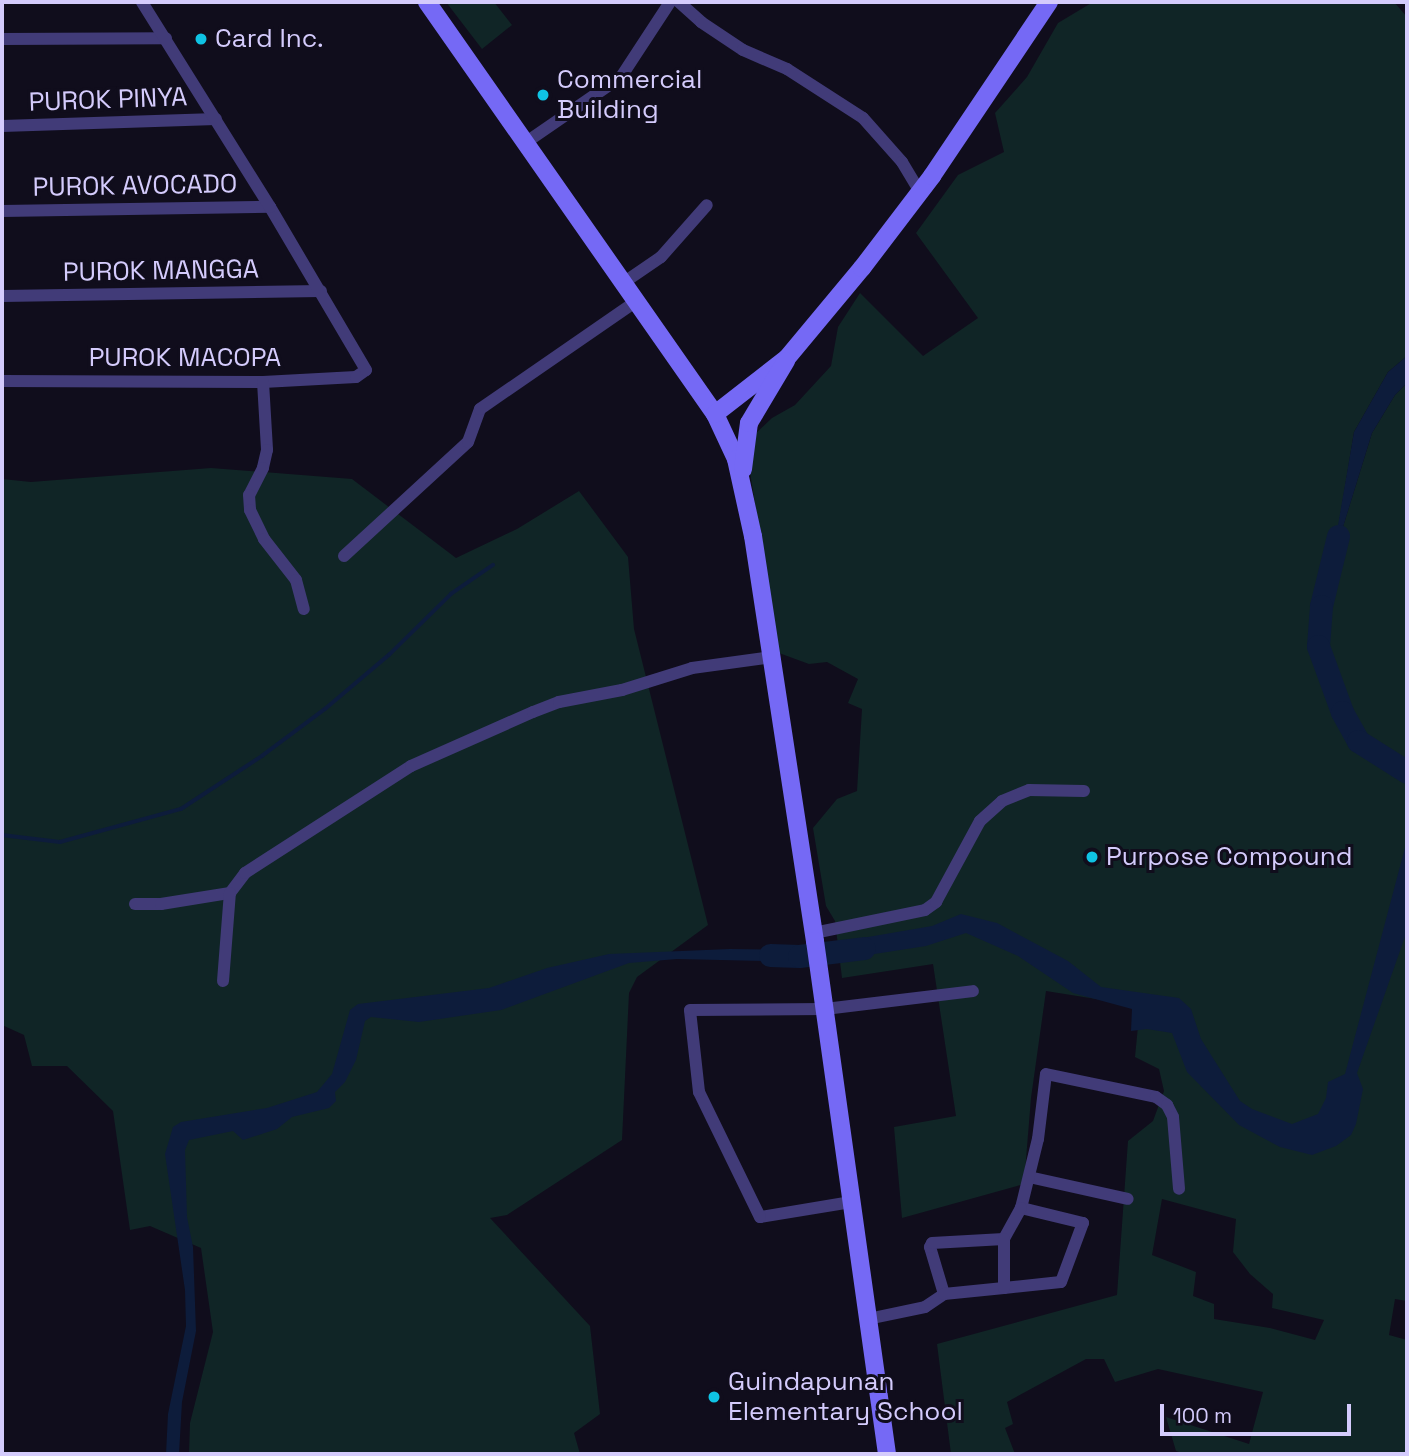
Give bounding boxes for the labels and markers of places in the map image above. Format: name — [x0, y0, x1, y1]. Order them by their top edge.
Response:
place label: Card Inc. — [215, 23, 324, 55]
marker: Card Inc. — [193, 31, 209, 47]
place label: Commercial Building — [557, 64, 702, 126]
marker: Commercial Building — [535, 87, 551, 103]
place label: Purpose Compound — [1106, 841, 1352, 873]
marker: Purpose Compound — [1084, 849, 1100, 865]
place label: Guindapunan Elementary School — [728, 1366, 963, 1428]
marker: Guindapunan Elementary School — [706, 1389, 722, 1405]

